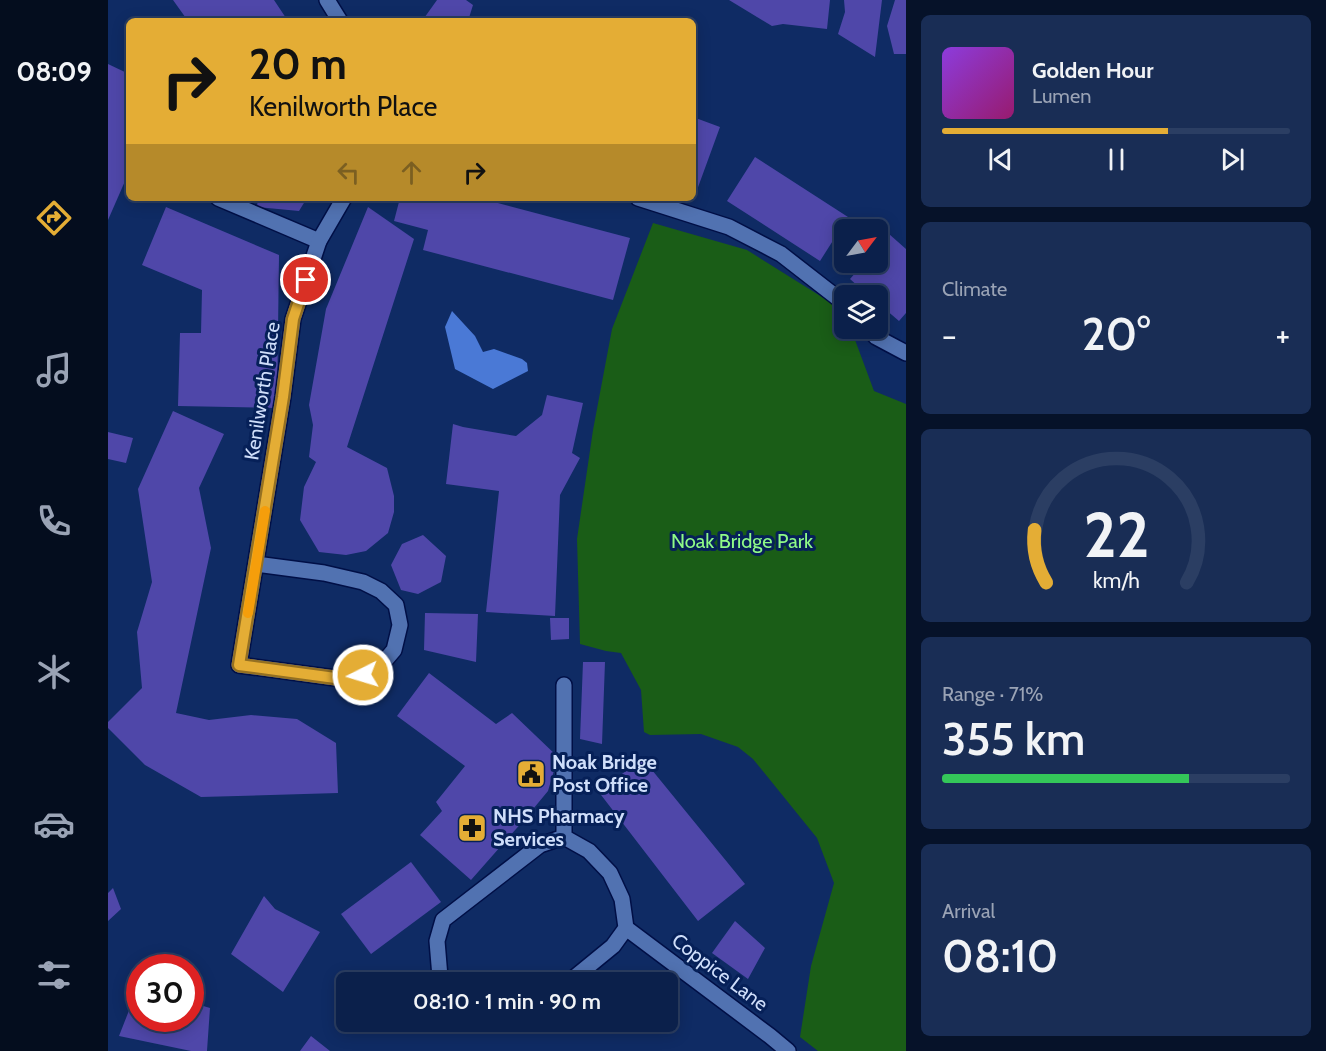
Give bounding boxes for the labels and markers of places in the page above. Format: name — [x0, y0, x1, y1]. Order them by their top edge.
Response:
pin — [280, 254, 331, 305]
place label: Noak Bridge Post Office — [552, 750, 657, 797]
public building icon: Noak Bridge Post Office — [515, 758, 547, 790]
place label: NHS Pharmacy Services — [493, 804, 625, 851]
pharmacy icon: NHS Pharmacy Services — [456, 812, 488, 844]

